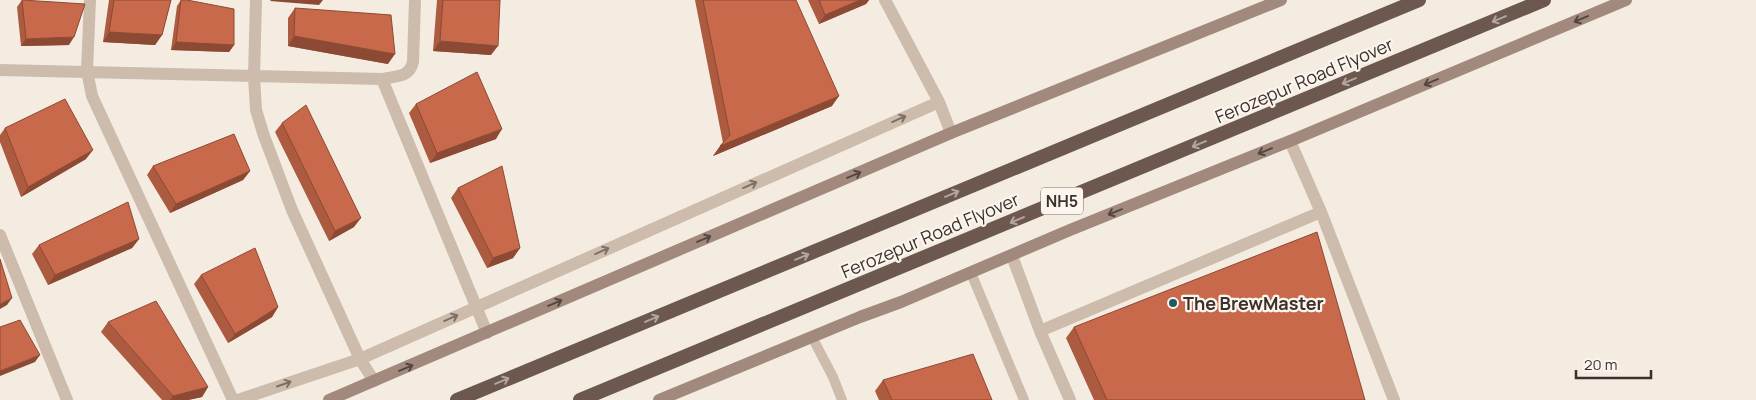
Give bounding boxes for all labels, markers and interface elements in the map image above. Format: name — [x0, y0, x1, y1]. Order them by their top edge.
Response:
one-way arrow — [1492, 14, 1507, 24]
one-way arrow — [1574, 15, 1589, 24]
street label: Ferozepur Road Flyover — [1211, 31, 1397, 128]
one-way arrow — [1342, 77, 1357, 87]
one-way arrow — [1424, 78, 1439, 87]
one-way arrow — [891, 114, 906, 124]
one-way arrow — [1192, 139, 1207, 149]
one-way arrow — [1258, 147, 1273, 156]
one-way arrow — [846, 169, 861, 179]
one-way arrow — [742, 180, 757, 190]
street label: Ferozepur Road Flyover — [837, 186, 1023, 283]
road number: NH5 — [1041, 188, 1083, 215]
one-way arrow — [944, 189, 959, 199]
one-way arrow — [1107, 208, 1123, 217]
one-way arrow — [1010, 215, 1025, 225]
one-way arrow — [696, 234, 711, 244]
one-way arrow — [594, 245, 609, 255]
one-way arrow — [794, 251, 809, 261]
place label: The BrewMaster — [1183, 291, 1324, 315]
marker: The BrewMaster — [1167, 297, 1179, 309]
one-way arrow — [547, 298, 562, 308]
one-way arrow — [443, 312, 458, 322]
one-way arrow — [644, 314, 659, 323]
scale bar — [1576, 348, 1651, 380]
text: 20 m — [1584, 354, 1617, 375]
one-way arrow — [398, 362, 413, 372]
one-way arrow — [494, 376, 509, 386]
one-way arrow — [276, 379, 292, 389]

